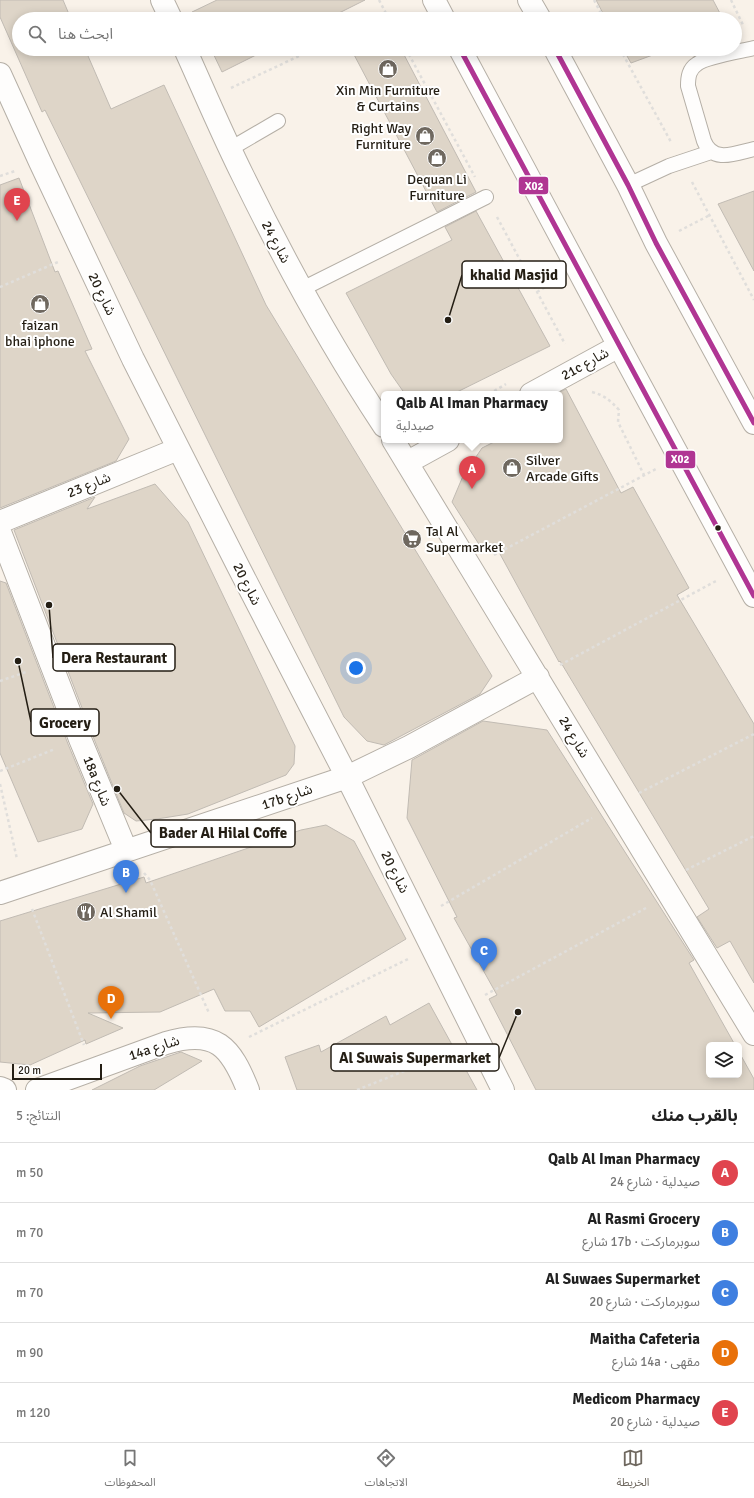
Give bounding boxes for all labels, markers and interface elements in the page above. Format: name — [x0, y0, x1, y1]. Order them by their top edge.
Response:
search box — [12, 12, 742, 56]
icon: search — [26, 23, 48, 45]
text: ابحث هنا — [58, 25, 113, 43]
shop icon: Xin Min Furniture & Curtains — [377, 58, 399, 80]
place label: Xin Min Furniture & Curtains — [336, 82, 440, 115]
place label: Right Way Furniture — [351, 120, 411, 153]
shop icon: Right Way Furniture — [414, 125, 436, 147]
shop icon: Dequan Li Furniture — [426, 147, 448, 169]
place label: Dequan Li Furniture — [407, 171, 467, 204]
line badge: X02 — [518, 176, 549, 195]
text: X02 — [525, 180, 543, 193]
pin: E — [4, 188, 30, 221]
street label: شارع 24 — [256, 218, 294, 267]
callout: khalid Masjid — [462, 261, 566, 288]
text: khalid Masjid — [470, 266, 558, 284]
street label: شارع 20 — [83, 270, 120, 319]
shop icon: faizan bhai iphone — [29, 293, 51, 315]
place label: faizan bhai iphone — [5, 317, 75, 350]
street label: 21c شارع — [558, 344, 613, 386]
popup — [381, 391, 563, 443]
text: Qalb Al Iman Pharmacy — [396, 394, 548, 412]
text: صيدلية — [396, 418, 434, 434]
line badge: X02 — [665, 450, 696, 469]
place label: Silver Arcade Gifts — [526, 452, 599, 485]
text: X02 — [671, 453, 689, 466]
pin: A — [459, 456, 485, 489]
shop icon: Silver Arcade Gifts — [501, 457, 523, 479]
street label: شارع 23 — [65, 469, 114, 503]
place label: Tal Al Supermarket — [426, 523, 503, 556]
unlabelled marker — [713, 523, 723, 533]
supermarket icon: Tal Al Supermarket — [401, 528, 423, 550]
street label: شارع 20 — [227, 560, 265, 609]
callout: Dera Restaurant — [53, 644, 175, 671]
text: Dera Restaurant — [61, 649, 167, 667]
your location — [346, 658, 366, 678]
callout: Grocery — [31, 709, 99, 736]
street label: شارع 24 — [553, 713, 593, 762]
text: Grocery — [39, 714, 91, 732]
street label: 18a شارع — [77, 753, 115, 809]
street label: 17b شارع — [259, 780, 315, 816]
callout: Bader Al Hilal Coffe — [151, 820, 295, 847]
text: Bader Al Hilal Coffe — [159, 824, 287, 842]
street label: شارع 20 — [375, 848, 413, 897]
pin: B — [113, 860, 139, 893]
restaurant icon: Al Shamil — [75, 901, 97, 923]
place label: Al Shamil — [100, 904, 157, 921]
pin: C — [471, 938, 497, 971]
pin: D — [98, 986, 124, 1019]
street label: 14a شارع — [126, 1032, 182, 1066]
map controls — [706, 1042, 742, 1078]
button: layers — [706, 1042, 742, 1078]
callout: Al Suwais Supermarket — [331, 1044, 499, 1071]
text: Al Suwais Supermarket — [339, 1049, 491, 1067]
scale bar — [12, 1062, 102, 1081]
text: 20 m — [18, 1064, 41, 1077]
text: بالقرب منك — [651, 1105, 738, 1126]
text: النتائج: 5 — [16, 1108, 61, 1124]
text: Qalb Al Iman Pharmacy — [548, 1150, 700, 1168]
text: 50 m — [16, 1165, 43, 1181]
text: A — [721, 1165, 729, 1181]
text: صيدلية · شارع 24 — [610, 1174, 700, 1190]
text: Al Rasmi Grocery — [587, 1210, 700, 1228]
text: 70 m — [16, 1225, 43, 1241]
text: B — [721, 1225, 729, 1241]
text: سوبرماركت · 17b شارع — [582, 1234, 700, 1250]
text: Al Suwaes Supermarket — [545, 1270, 700, 1288]
text: 70 m — [16, 1285, 43, 1301]
text: C — [721, 1285, 729, 1301]
text: سوبرماركت · شارع 20 — [589, 1294, 700, 1310]
text: Maitha Cafeteria — [590, 1330, 700, 1348]
text: 90 m — [16, 1345, 43, 1361]
text: D — [721, 1345, 729, 1361]
text: مقهى · 14a شارع — [612, 1354, 700, 1370]
text: Medicom Pharmacy — [572, 1390, 700, 1408]
text: 120 m — [16, 1405, 50, 1421]
text: E — [721, 1405, 729, 1421]
text: صيدلية · شارع 20 — [610, 1414, 700, 1430]
tab: المحفوظات — [105, 1447, 156, 1494]
tab: الاتجاهات — [365, 1447, 408, 1494]
tab: الخريطة — [617, 1447, 650, 1494]

